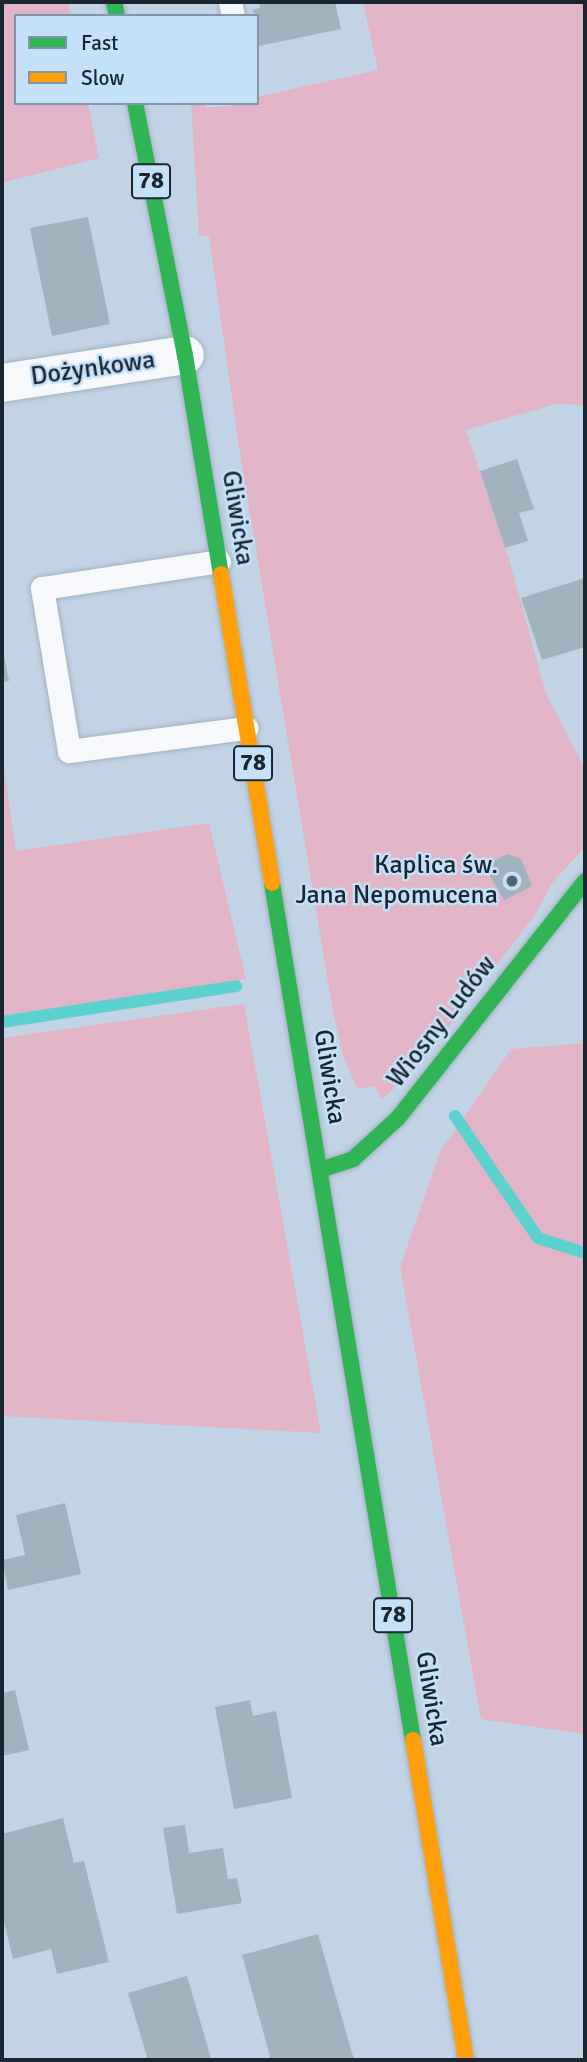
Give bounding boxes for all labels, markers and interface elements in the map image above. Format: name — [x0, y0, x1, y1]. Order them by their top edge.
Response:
legend — [14, 14, 259, 105]
text: Fast — [81, 30, 118, 56]
text: Slow — [81, 65, 125, 91]
road number: 78 — [130, 160, 172, 202]
street label: Dożynkowa — [29, 345, 157, 393]
street label: Gliwicka — [214, 468, 260, 568]
road number: 78 — [232, 742, 274, 784]
place label: Kaplica św. Jana Nepomucena — [295, 850, 498, 912]
marker: Kaplica św. Jana Nepomucena — [504, 873, 520, 889]
street label: Wiosny Ludów — [381, 950, 503, 1094]
street label: Gliwicka — [306, 1027, 352, 1127]
road number: 78 — [372, 1595, 414, 1636]
street label: Gliwicka — [408, 1649, 454, 1749]

